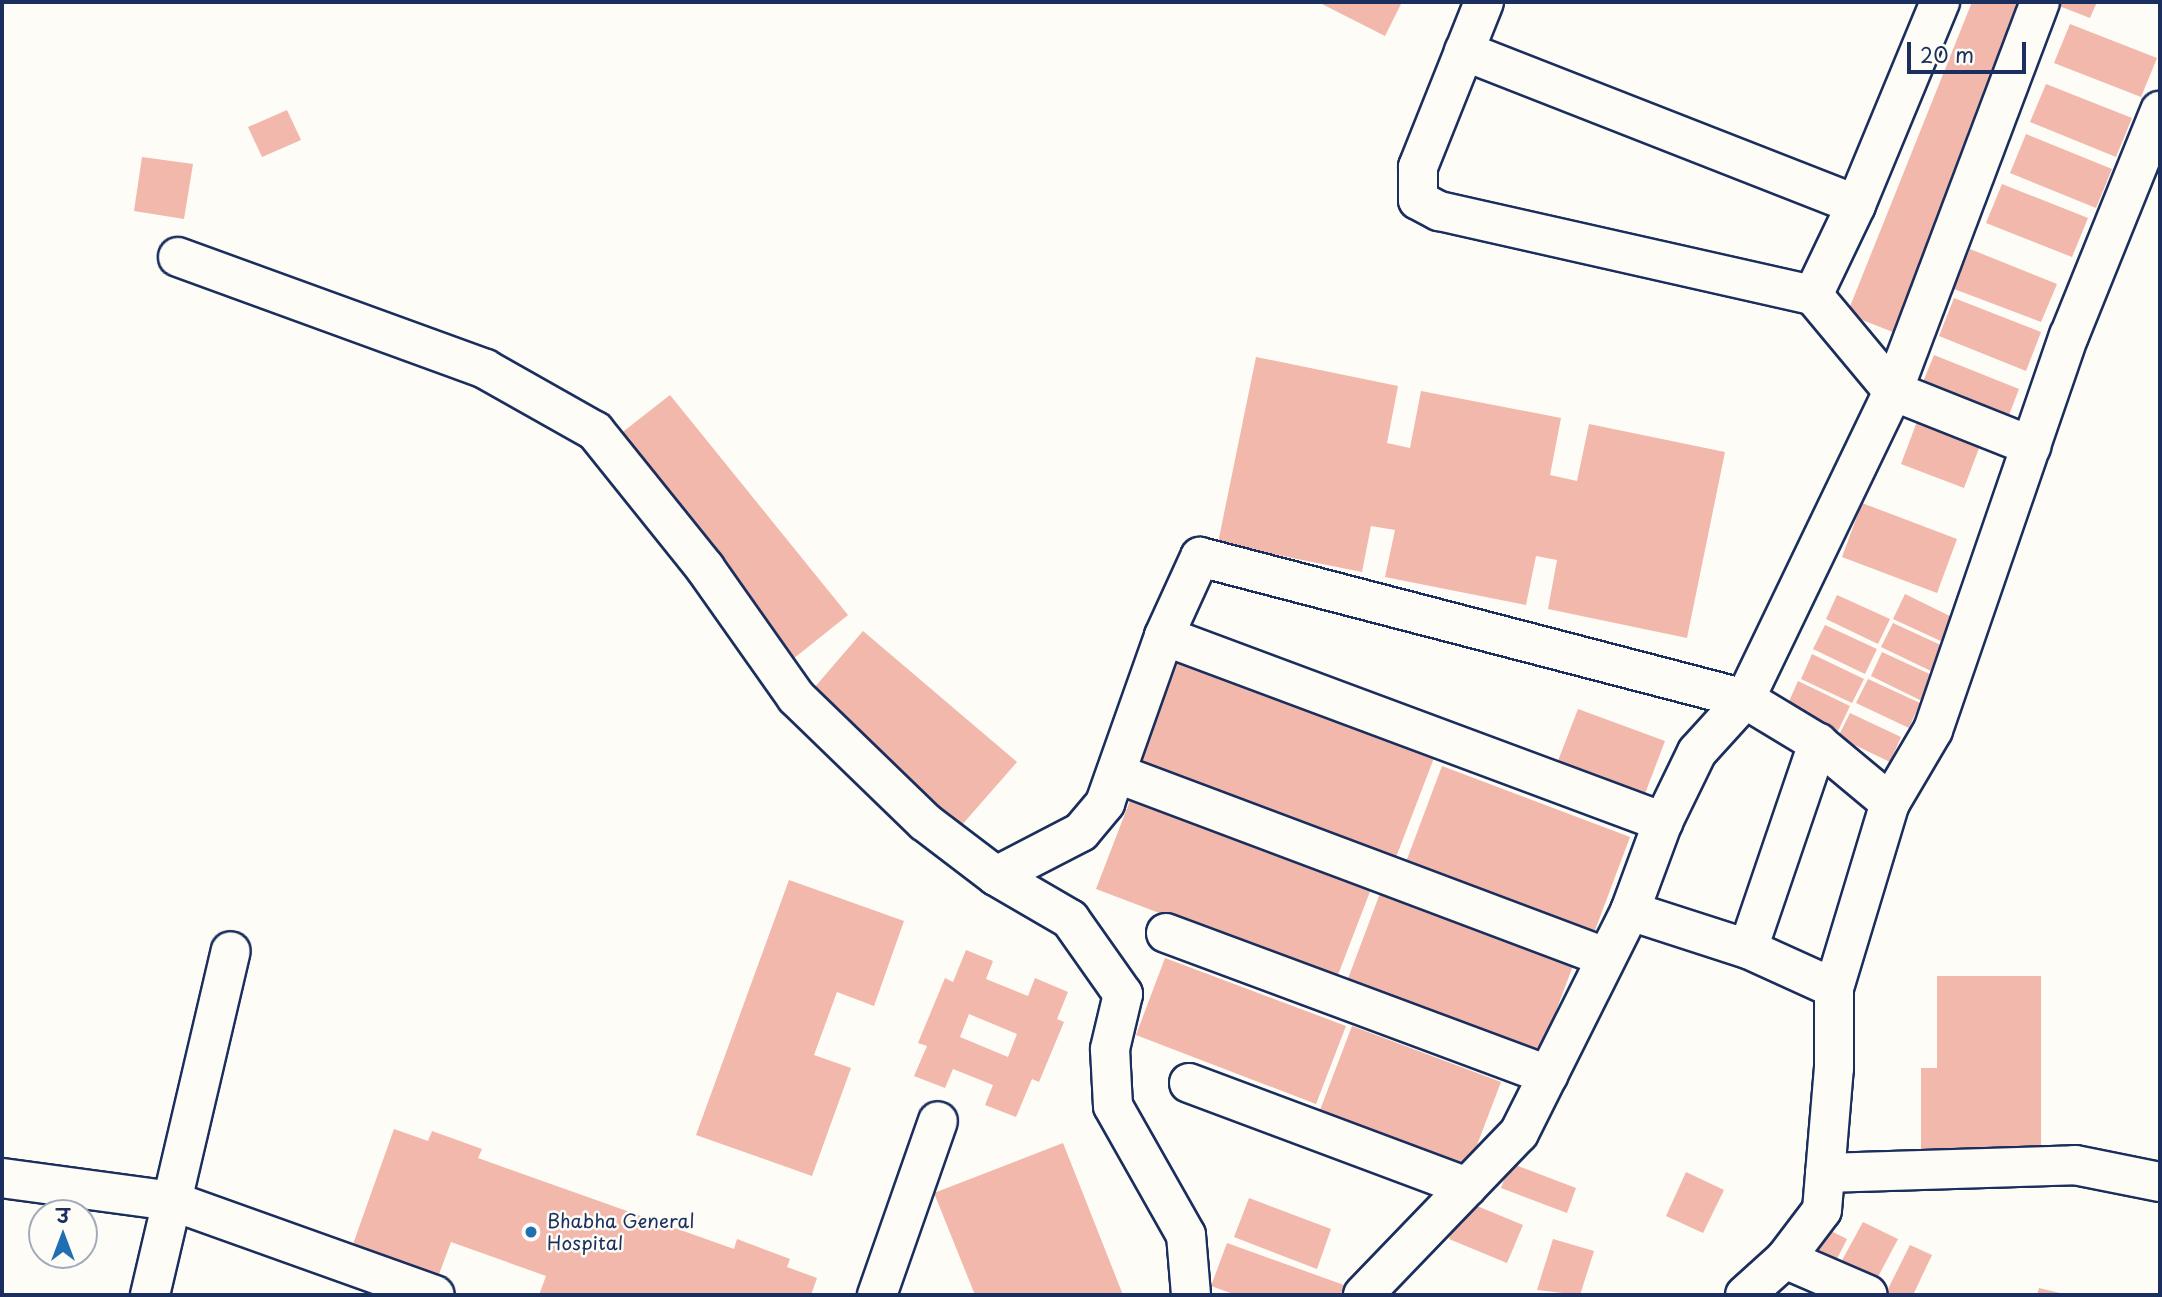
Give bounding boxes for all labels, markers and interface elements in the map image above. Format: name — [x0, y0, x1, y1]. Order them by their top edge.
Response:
scale bar — [1910, 28, 2029, 72]
text: 20 m — [1920, 38, 1974, 70]
north arrow — [28, 1199, 98, 1269]
text: उ — [57, 1201, 69, 1229]
place label: Bhabha General Hospital — [547, 1210, 695, 1254]
marker: Bhabha General Hospital — [521, 1222, 541, 1242]

